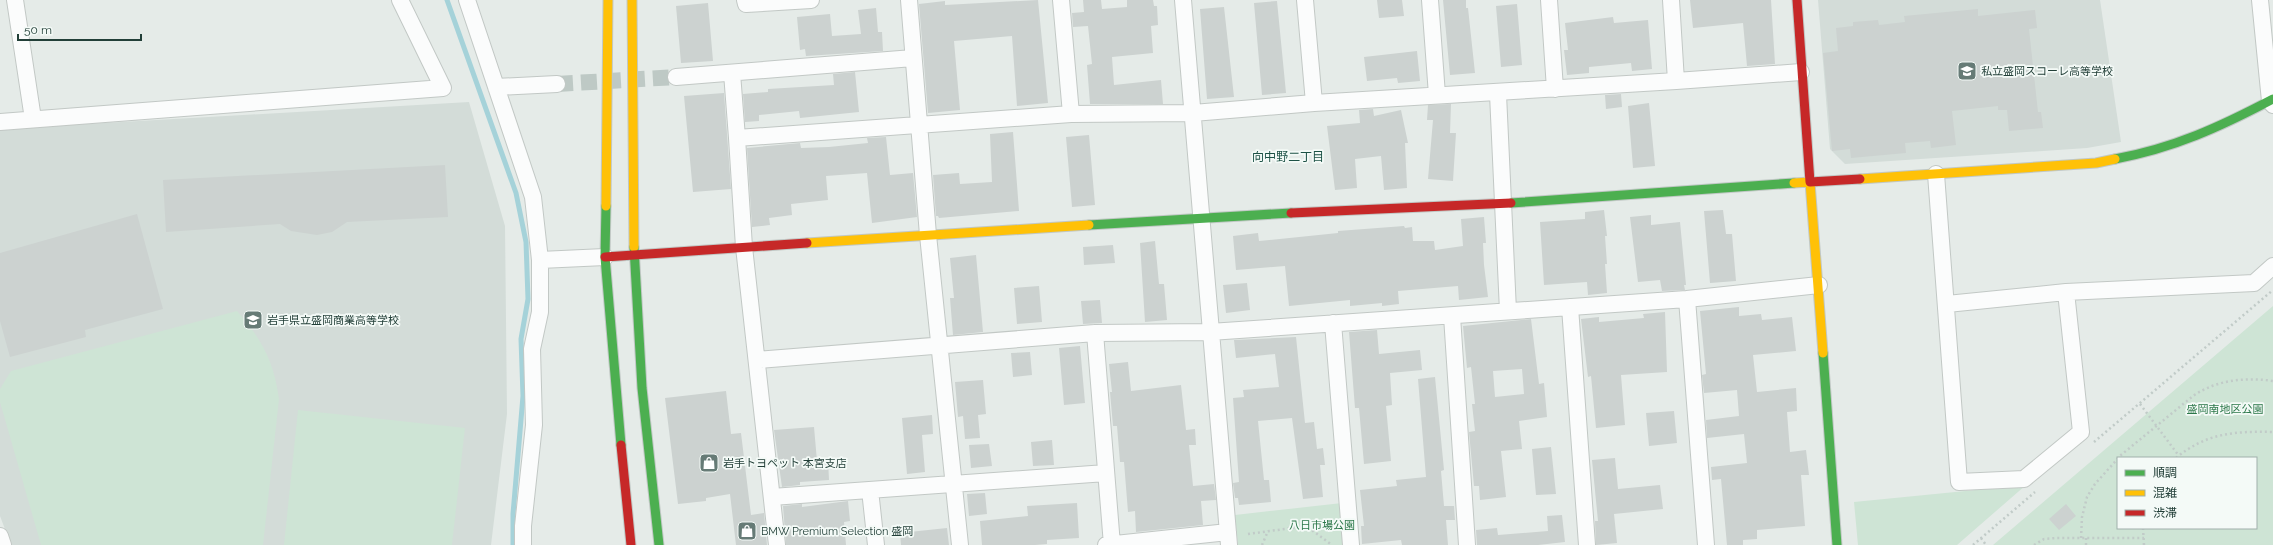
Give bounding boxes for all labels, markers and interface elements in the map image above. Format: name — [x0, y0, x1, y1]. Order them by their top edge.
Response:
scale bar — [18, 16, 141, 42]
text: 50 m — [24, 23, 52, 37]
school or university icon: 私立盛岡スコーレ高等学校 — [1956, 60, 1978, 82]
place label: 私立盛岡スコーレ高等学校 — [1981, 65, 2113, 78]
district label: 向中野二丁目 — [1252, 150, 1324, 164]
school or university icon: 岩手県立盛岡商業高等学校 — [242, 309, 264, 331]
place label: 岩手県立盛岡商業高等学校 — [267, 314, 399, 327]
park label: 盛岡南地区公園 — [2187, 403, 2264, 416]
shop icon: 岩手トヨペット 本宮支店 — [698, 452, 720, 474]
place label: 岩手トヨペット 本宮支店 — [723, 457, 847, 470]
legend — [2117, 457, 2257, 529]
text: 順調 — [2153, 466, 2177, 480]
text: 混雑 — [2153, 486, 2177, 500]
text: 渋滞 — [2153, 506, 2177, 520]
park label: 八日市場公園 — [1289, 519, 1355, 532]
shop icon: BMW Premium Selection 盛岡 — [736, 520, 758, 542]
place label: BMW Premium Selection 盛岡 — [761, 525, 913, 538]

